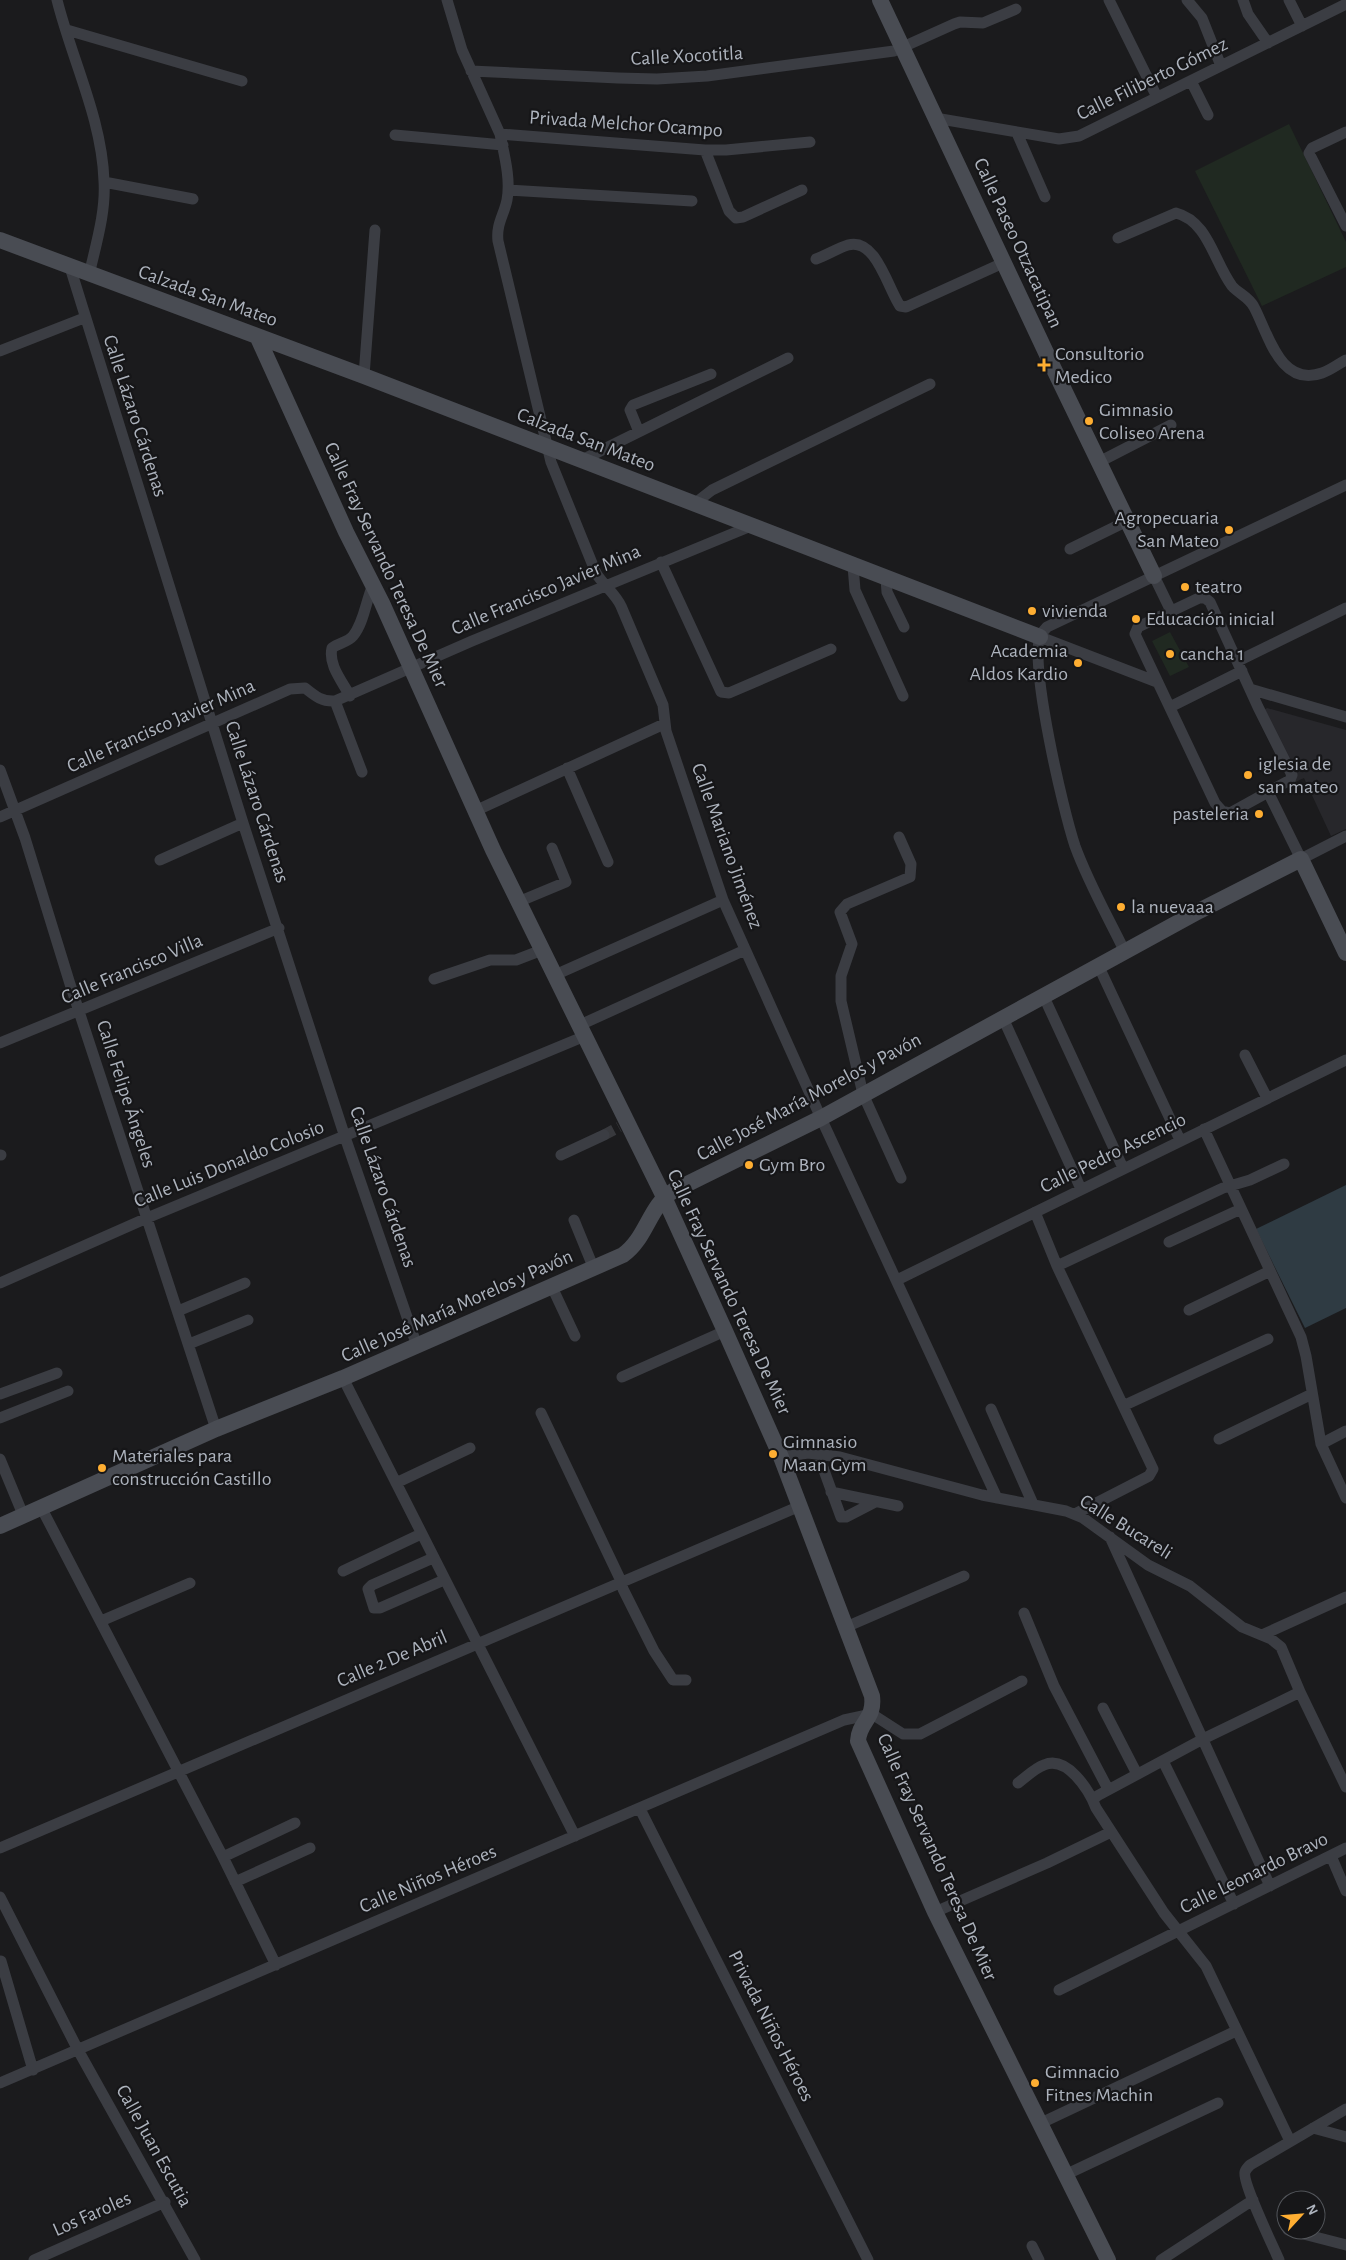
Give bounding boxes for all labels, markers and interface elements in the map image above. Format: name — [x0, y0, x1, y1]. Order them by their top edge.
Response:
street label: Calle Filiberto Gómez — [1073, 34, 1231, 124]
street label: Calle Xocotitla — [630, 43, 744, 69]
street label: Privada Melchor Ocampo — [529, 107, 723, 141]
street label: Calle Paseo Otzacatipan — [970, 155, 1066, 331]
street label: Calzada San Mateo — [136, 262, 280, 330]
street label: Calle Lázaro Cárdenas — [99, 333, 171, 499]
place label: Consultorio Medico — [1055, 344, 1144, 387]
marker: Consultorio Medico — [1037, 358, 1051, 372]
place label: Gimnasio Coliseo Arena — [1099, 400, 1205, 443]
street label: Calzada San Mateo — [514, 404, 658, 476]
marker: Gimnasio Coliseo Arena — [1083, 415, 1095, 427]
street label: Calle Fray Servando Teresa De Mier — [320, 439, 452, 691]
place label: Agropecuaria San Mateo — [1115, 508, 1219, 551]
marker: Agropecuaria San Mateo — [1223, 524, 1235, 536]
street label: Calle Francisco Javier Mina — [448, 541, 644, 639]
place label: teatro — [1195, 577, 1242, 597]
marker: teatro — [1179, 581, 1191, 593]
place label: vivienda — [1042, 601, 1108, 621]
marker: vivienda — [1026, 605, 1038, 617]
place label: Educación inicial — [1146, 609, 1275, 629]
marker: Educación inicial — [1130, 613, 1142, 625]
place label: Academia Aldos Kardio — [969, 641, 1068, 684]
place label: cancha 1 — [1180, 644, 1244, 664]
marker: cancha 1 — [1164, 648, 1176, 660]
marker: Academia Aldos Kardio — [1072, 657, 1084, 669]
street label: Calle Francisco Javier Mina — [64, 675, 258, 777]
street label: Calle Lázaro Cárdenas — [221, 719, 293, 885]
place label: iglesia de san mateo — [1258, 754, 1338, 797]
street label: Calle Mariano Jiménez — [688, 761, 766, 931]
marker: iglesia de san mateo — [1242, 769, 1254, 781]
place label: pasteleria — [1172, 804, 1249, 824]
marker: pasteleria — [1253, 808, 1265, 820]
place label: la nuevaaa — [1131, 897, 1214, 917]
marker: la nuevaaa — [1115, 901, 1127, 913]
street label: Calle Francisco Villa — [58, 930, 206, 1008]
street label: Calle Felipe Ángeles — [93, 1017, 160, 1170]
street label: Calle José María Morelos y Pavón — [694, 1029, 924, 1165]
street label: Calle Lázaro Cárdenas — [346, 1104, 420, 1270]
street label: Calle Pedro Ascencio — [1037, 1109, 1189, 1197]
street label: Calle Luis Donaldo Colosio — [131, 1117, 327, 1211]
place label: Gym Bro — [759, 1155, 825, 1175]
marker: Gym Bro — [743, 1159, 755, 1171]
street label: Calle Fray Servando Teresa De Mier — [663, 1166, 795, 1418]
street label: Calle José María Morelos y Pavón — [338, 1246, 576, 1366]
place label: Gimnasio Maan Gym — [783, 1432, 867, 1475]
place label: Materiales para construcción Castillo — [112, 1446, 272, 1489]
marker: Gimnasio Maan Gym — [767, 1448, 779, 1460]
marker: Materiales para construcción Castillo — [96, 1462, 108, 1474]
street label: Calle Bucareli — [1076, 1491, 1176, 1563]
street label: Calle 2 De Abril — [334, 1627, 450, 1691]
street label: Calle Fray Servando Teresa De Mier — [873, 1730, 1001, 1984]
street label: Calle Leonardo Bravo — [1177, 1829, 1331, 1917]
street label: Calle Niños Héroes — [357, 1841, 499, 1917]
street label: Privada Niños Héroes — [724, 1947, 818, 2105]
place label: Gimnacio Fitnes Machin — [1045, 2062, 1153, 2105]
marker: Gimnacio Fitnes Machin — [1029, 2077, 1041, 2089]
street label: Calle Juan Escutia — [112, 2082, 196, 2210]
street label: Los Faroles — [50, 2188, 134, 2240]
north arrow — [1276, 2190, 1326, 2240]
text: N — [1303, 2202, 1320, 2217]

